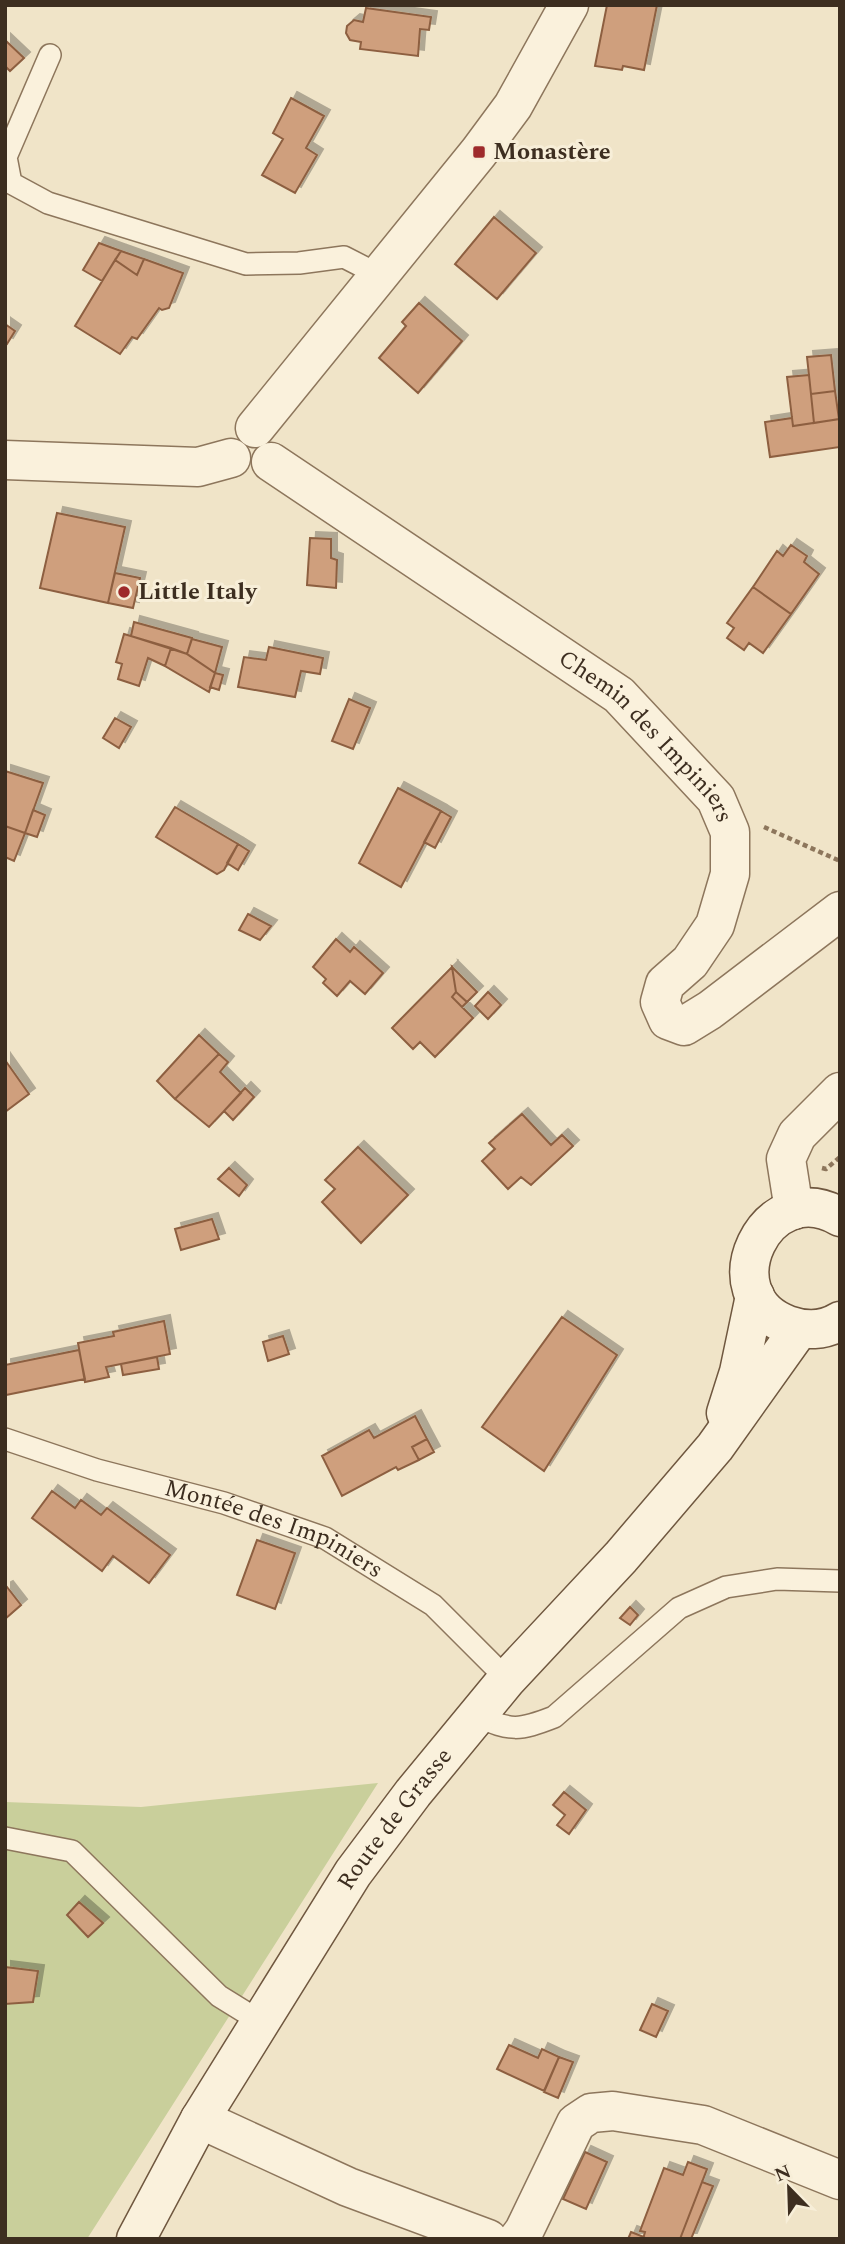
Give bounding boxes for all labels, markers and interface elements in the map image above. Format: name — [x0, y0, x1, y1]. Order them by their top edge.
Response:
place label: Monastère — [493, 134, 611, 170]
marker: Monastère — [471, 144, 487, 160]
place label: Little Italy — [138, 574, 258, 610]
marker: Little Italy — [116, 584, 132, 600]
street label: Chemin des Impiniers — [551, 641, 742, 828]
street label: Montée des Impiniers — [161, 1470, 390, 1588]
street label: Route de Grasse — [328, 1740, 461, 1897]
north arrow — [754, 2153, 824, 2223]
text: N — [770, 2157, 796, 2190]

